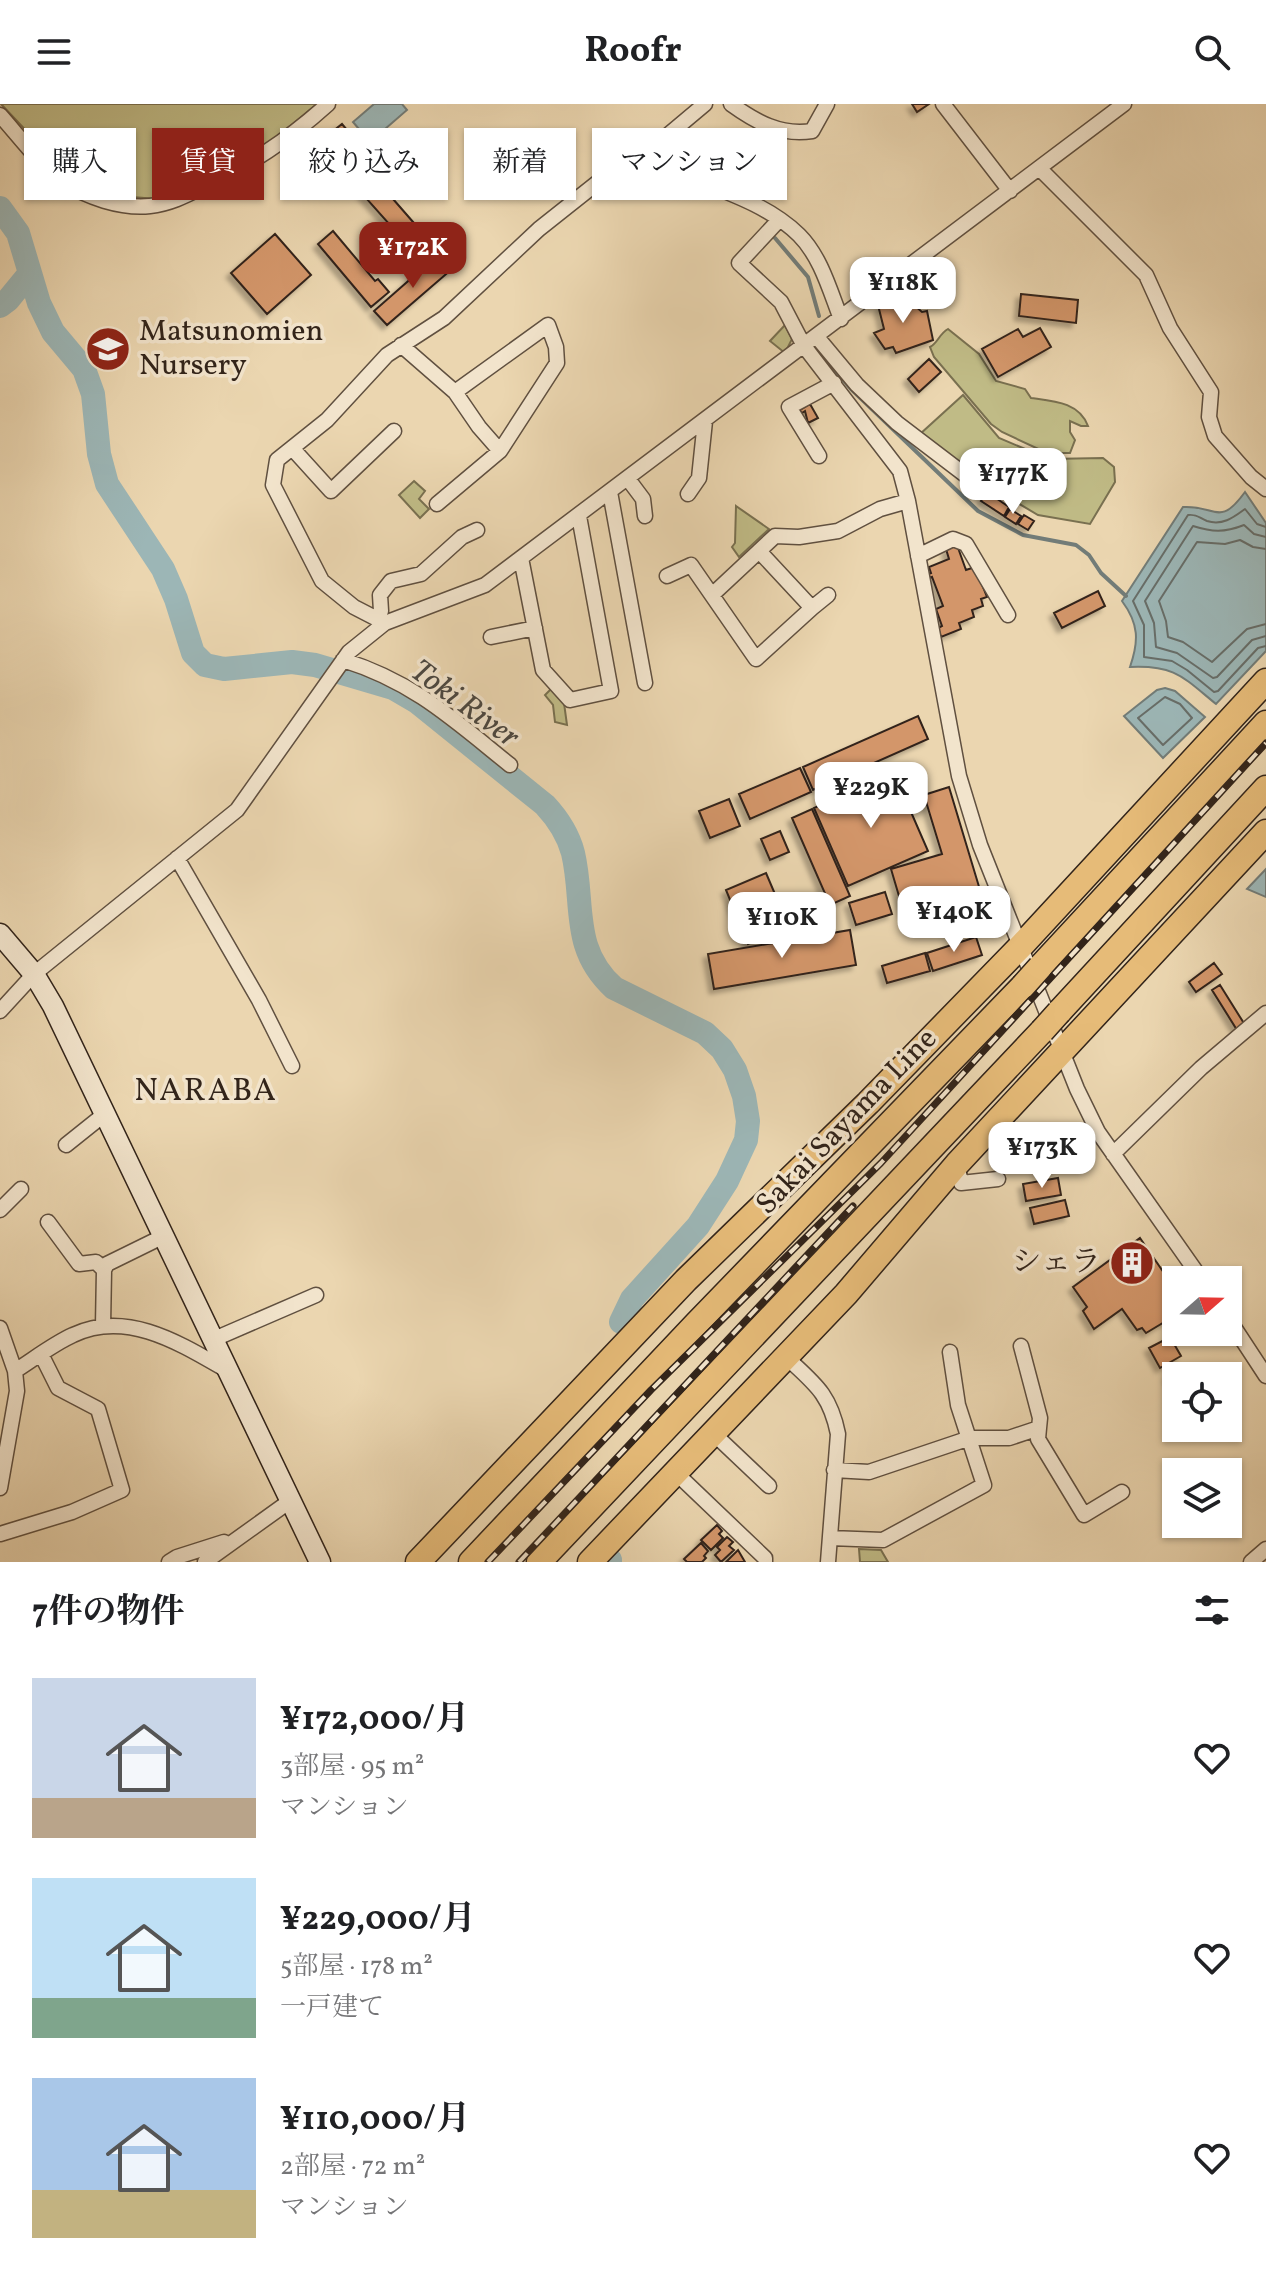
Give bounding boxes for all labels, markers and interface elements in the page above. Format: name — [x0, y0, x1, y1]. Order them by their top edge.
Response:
text: Roofr — [585, 27, 681, 77]
icon: menu — [32, 30, 76, 74]
icon: search — [1190, 30, 1234, 74]
chip: 購入 — [24, 128, 136, 200]
chip: 賃貸 — [152, 128, 264, 200]
chip: 絞り込み — [280, 128, 448, 200]
chip: 新着 — [464, 128, 576, 200]
chip: マンション — [592, 128, 787, 200]
pin: ¥172K — [357, 222, 469, 290]
text: ¥172K — [377, 230, 449, 266]
pin: ¥118K — [847, 257, 959, 325]
text: ¥118K — [868, 265, 938, 301]
place label: Matsunomien Nursery — [139, 311, 323, 387]
school or university icon: Matsunomien Nursery — [84, 325, 132, 373]
pin: ¥177K — [957, 448, 1069, 516]
text: ¥177K — [978, 456, 1048, 492]
water label: Toki River — [400, 650, 528, 760]
pin: ¥229K — [815, 762, 927, 830]
text: ¥229K — [833, 770, 909, 806]
pin: ¥140K — [898, 886, 1010, 954]
pin: ¥110K — [726, 892, 838, 960]
text: ¥140K — [916, 894, 992, 930]
text: ¥110K — [746, 900, 818, 936]
street label: Sakai Sayama Line — [747, 1019, 947, 1225]
district label: NARABA — [134, 1070, 278, 1114]
pin: ¥173K — [986, 1122, 1098, 1190]
text: ¥173K — [1006, 1130, 1078, 1166]
building icon: シェラ — [1108, 1239, 1156, 1287]
place label: シェラ — [1012, 1242, 1101, 1284]
north arrow — [1162, 1266, 1242, 1346]
map controls — [1162, 1266, 1242, 1538]
button: locate — [1162, 1362, 1242, 1442]
button: layers — [1162, 1458, 1242, 1538]
icon: filters — [1190, 1588, 1234, 1632]
text: 7件の物件 — [32, 1590, 184, 1637]
text: ¥172,000/月 — [280, 1697, 469, 1744]
icon: home — [96, 1710, 192, 1806]
icon: heart — [1190, 1736, 1234, 1780]
text: 3部屋 · 95 m² — [280, 1749, 424, 1785]
text: マンション — [280, 1790, 409, 1826]
text: ¥229,000/月 — [280, 1897, 476, 1944]
icon: home — [96, 1910, 192, 2006]
icon: heart — [1190, 1936, 1234, 1980]
text: 5部屋 · 178 m² — [280, 1949, 433, 1985]
text: 一戸建て — [280, 1990, 384, 2026]
text: ¥110,000/月 — [280, 2097, 470, 2144]
icon: home — [96, 2110, 192, 2206]
icon: heart — [1190, 2136, 1234, 2180]
text: 2部屋 · 72 m² — [280, 2149, 425, 2185]
text: マンション — [280, 2190, 409, 2226]

